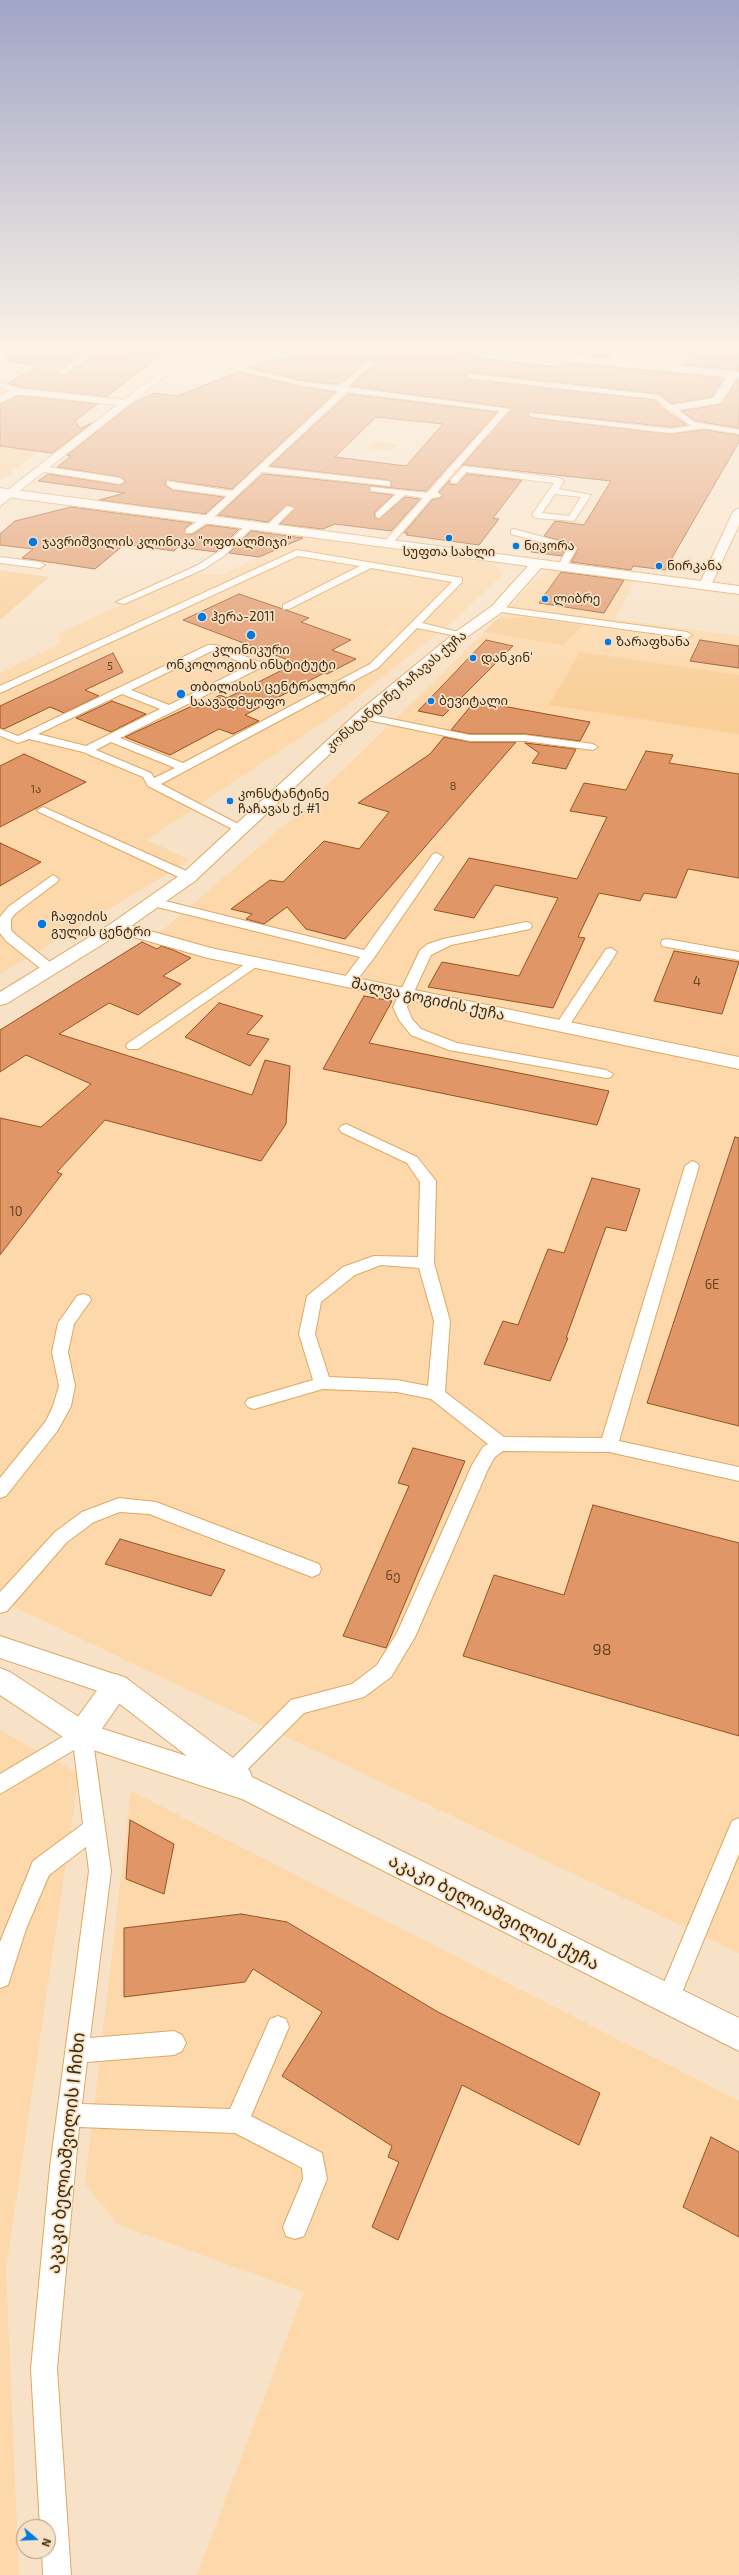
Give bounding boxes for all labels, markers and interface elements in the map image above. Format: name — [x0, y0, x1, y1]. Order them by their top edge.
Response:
marker: სუფთა სახლი — [444, 533, 454, 543]
place label: ჯავრიშვილის კლინიკა "ოფთალმიჯი" — [42, 534, 292, 550]
marker: ჯავრიშვილის კლინიკა "ოფთალმიჯი" — [27, 536, 39, 548]
place label: ნიკორა — [524, 538, 575, 554]
marker: ნიკორა — [511, 541, 521, 551]
place label: სუფთა სახლი — [403, 544, 495, 560]
place label: ნირკანა — [667, 558, 722, 574]
marker: ნირკანა — [654, 561, 664, 571]
place label: ლიბრე — [553, 591, 600, 607]
marker: ლიბრე — [540, 594, 550, 604]
place label: ჰერა-2011 — [211, 609, 275, 625]
marker: ჰერა-2011 — [196, 611, 208, 623]
street label: კონსტანტინე ჩაჩავას ქუჩა — [322, 627, 470, 755]
marker: კლინიკური ონკოლოგიის ინსტიტუტი — [245, 629, 257, 641]
place label: ზარაფხანა — [616, 634, 690, 650]
marker: ზარაფხანა — [603, 637, 613, 647]
place label: კლინიკური ონკოლოგიის ინსტიტუტი — [166, 642, 336, 673]
place label: დანკინ' — [481, 650, 533, 666]
marker: დანკინ' — [468, 653, 478, 663]
house number: 5 — [107, 659, 113, 673]
place label: თბილისის ცენტრალური საავადმყოფო — [190, 679, 356, 710]
marker: თბილისის ცენტრალური საავადმყოფო — [175, 688, 187, 700]
place label: ბევიტალი — [439, 693, 508, 709]
marker: ბევიტალი — [426, 696, 436, 706]
house number: 8 — [450, 779, 456, 793]
house number: 1ა — [31, 782, 41, 796]
place label: კონსტანტინე ჩაჩავას ქ. #1 — [238, 786, 329, 817]
marker: კონსტანტინე ჩაჩავას ქ. #1 — [225, 796, 235, 806]
place label: ჩაფიძის გულის ცენტრი — [51, 909, 151, 940]
marker: ჩაფიძის გულის ცენტრი — [36, 918, 48, 930]
street label: შალვა გოგიძის ქუჩა — [350, 974, 506, 1024]
house number: 4 — [693, 974, 701, 990]
house number: 10 — [9, 1204, 23, 1220]
house number: 6E — [705, 1277, 719, 1293]
house number: 6ე — [385, 1568, 401, 1584]
house number: 98 — [593, 1640, 611, 1660]
street label: აკაკი ბელიაშვილის ქუჩა — [385, 1849, 603, 1975]
street label: აკაკი ბელიაშვილის I ჩიხი — [43, 2031, 89, 2275]
north arrow — [16, 2519, 56, 2559]
text: N — [39, 2537, 54, 2549]

